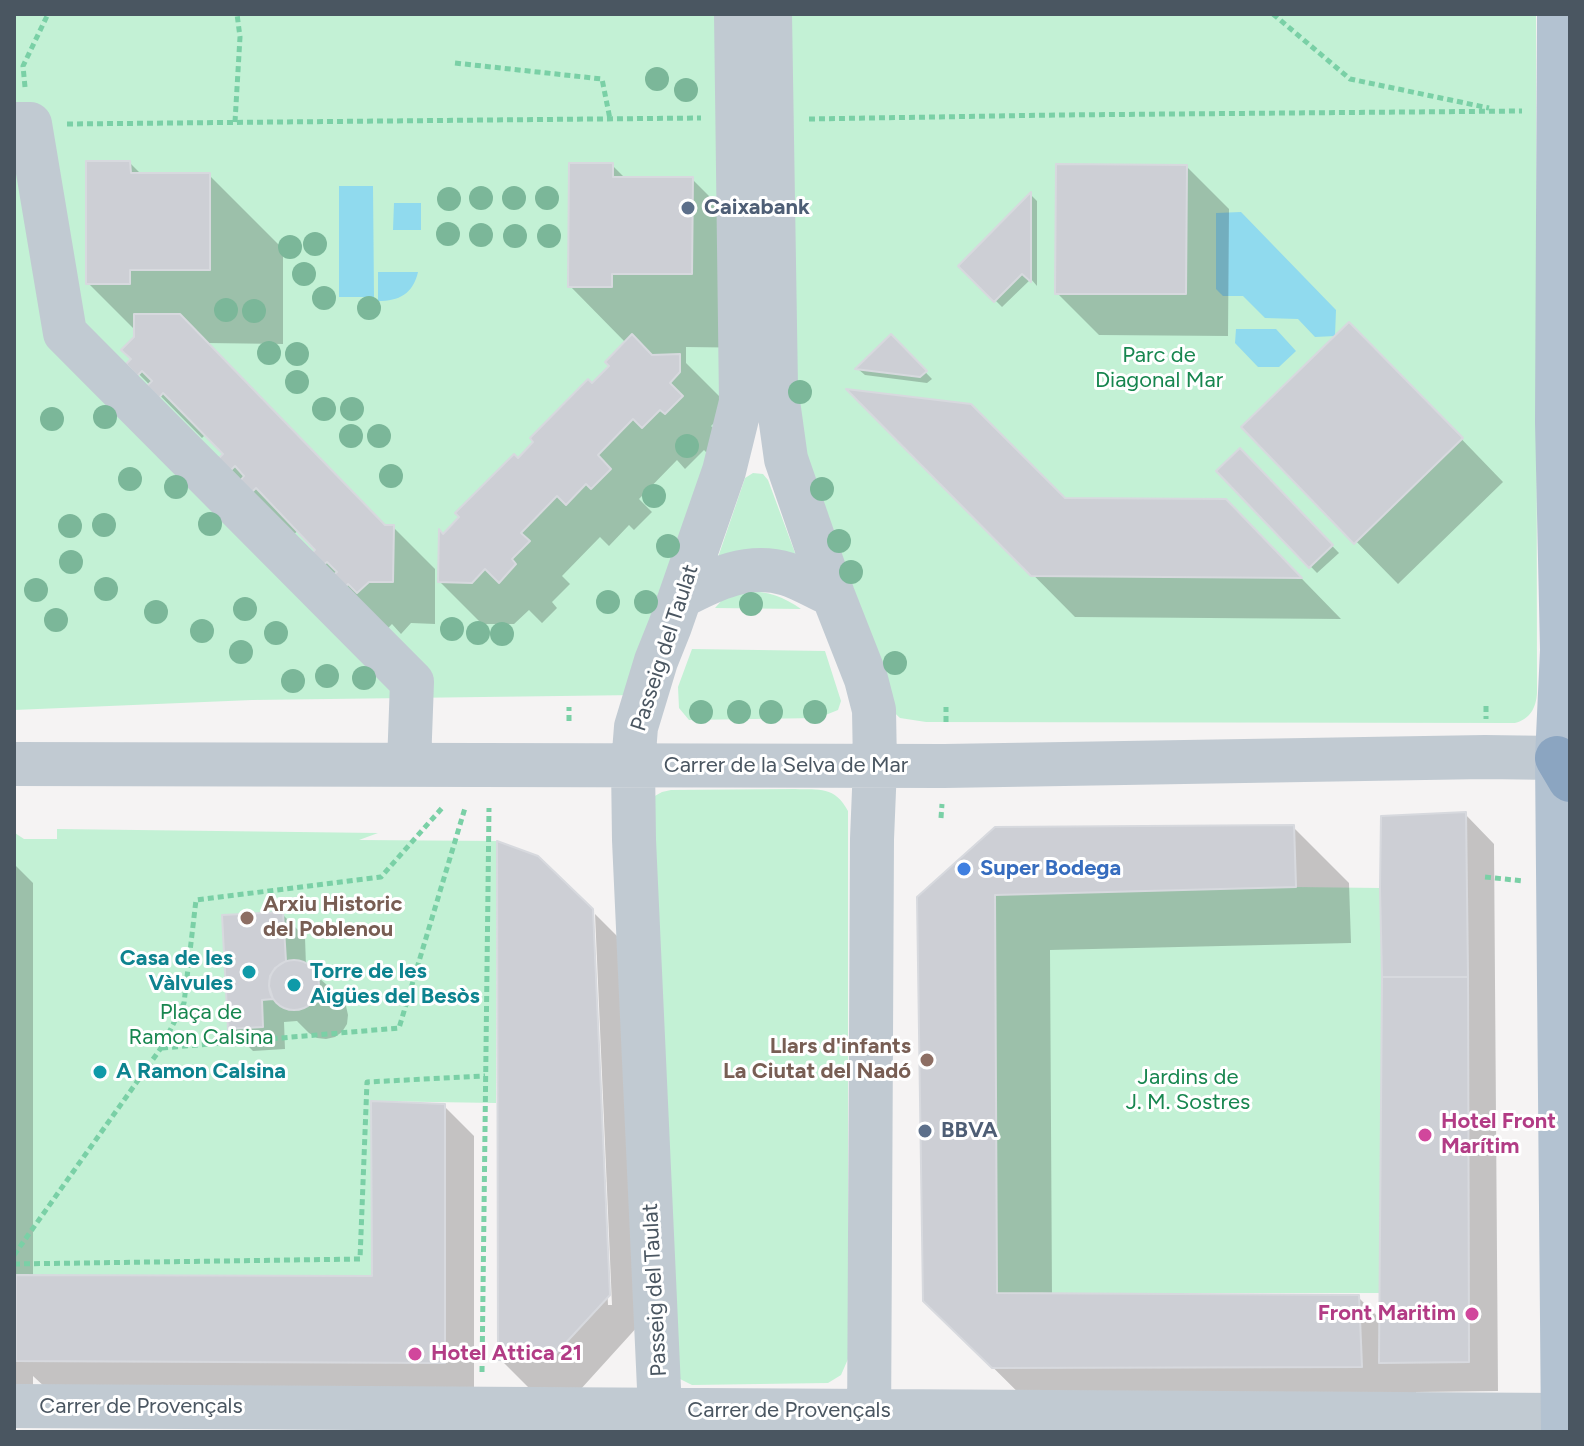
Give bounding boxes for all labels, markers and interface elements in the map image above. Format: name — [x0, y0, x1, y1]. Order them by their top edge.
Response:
place label: Caixabank — [704, 195, 810, 221]
marker: Caixabank — [679, 199, 697, 217]
park label: Parc de Diagonal Mar — [1095, 343, 1223, 394]
street label: Passeig del Taulat — [626, 561, 704, 735]
street label: Carrer de la Selva de Mar — [664, 753, 908, 779]
place label: Super Bodega — [980, 856, 1121, 882]
marker: Super Bodega — [955, 860, 973, 878]
place label: Arxiu Historic del Poblenou — [263, 892, 402, 944]
marker: Arxiu Historic del Poblenou — [238, 909, 256, 927]
place label: Casa de les Vàlvules — [120, 946, 233, 998]
place label: Torre de les Aigües del Besòs — [310, 959, 480, 1010]
marker: Casa de les Vàlvules — [240, 963, 258, 981]
marker: Torre de les Aigües del Besòs — [285, 976, 303, 994]
park label: Plaça de Ramon Calsina — [129, 1000, 273, 1052]
place label: Llars d'infants La Ciutat del Nadó — [723, 1034, 911, 1086]
marker: Llars d'infants La Ciutat del Nadó — [918, 1051, 936, 1069]
place label: A Ramon Calsina — [116, 1059, 286, 1085]
marker: A Ramon Calsina — [91, 1063, 109, 1081]
park label: Jardins de J. M. Sostres — [1126, 1065, 1250, 1116]
place label: Hotel Front Marítim — [1441, 1109, 1556, 1160]
place label: BBVA — [941, 1118, 998, 1144]
marker: BBVA — [916, 1122, 934, 1140]
marker: Hotel Front Marítim — [1416, 1126, 1434, 1144]
street label: Passeig del Taulat — [637, 1203, 673, 1377]
place label: Front Maritim — [1318, 1301, 1456, 1327]
marker: Front Maritim — [1463, 1305, 1481, 1323]
place label: Hotel Attica 21 — [431, 1341, 582, 1367]
marker: Hotel Attica 21 — [406, 1345, 424, 1363]
street label: Carrer de Provençals — [39, 1394, 243, 1420]
street label: Carrer de Provençals — [687, 1398, 891, 1424]

